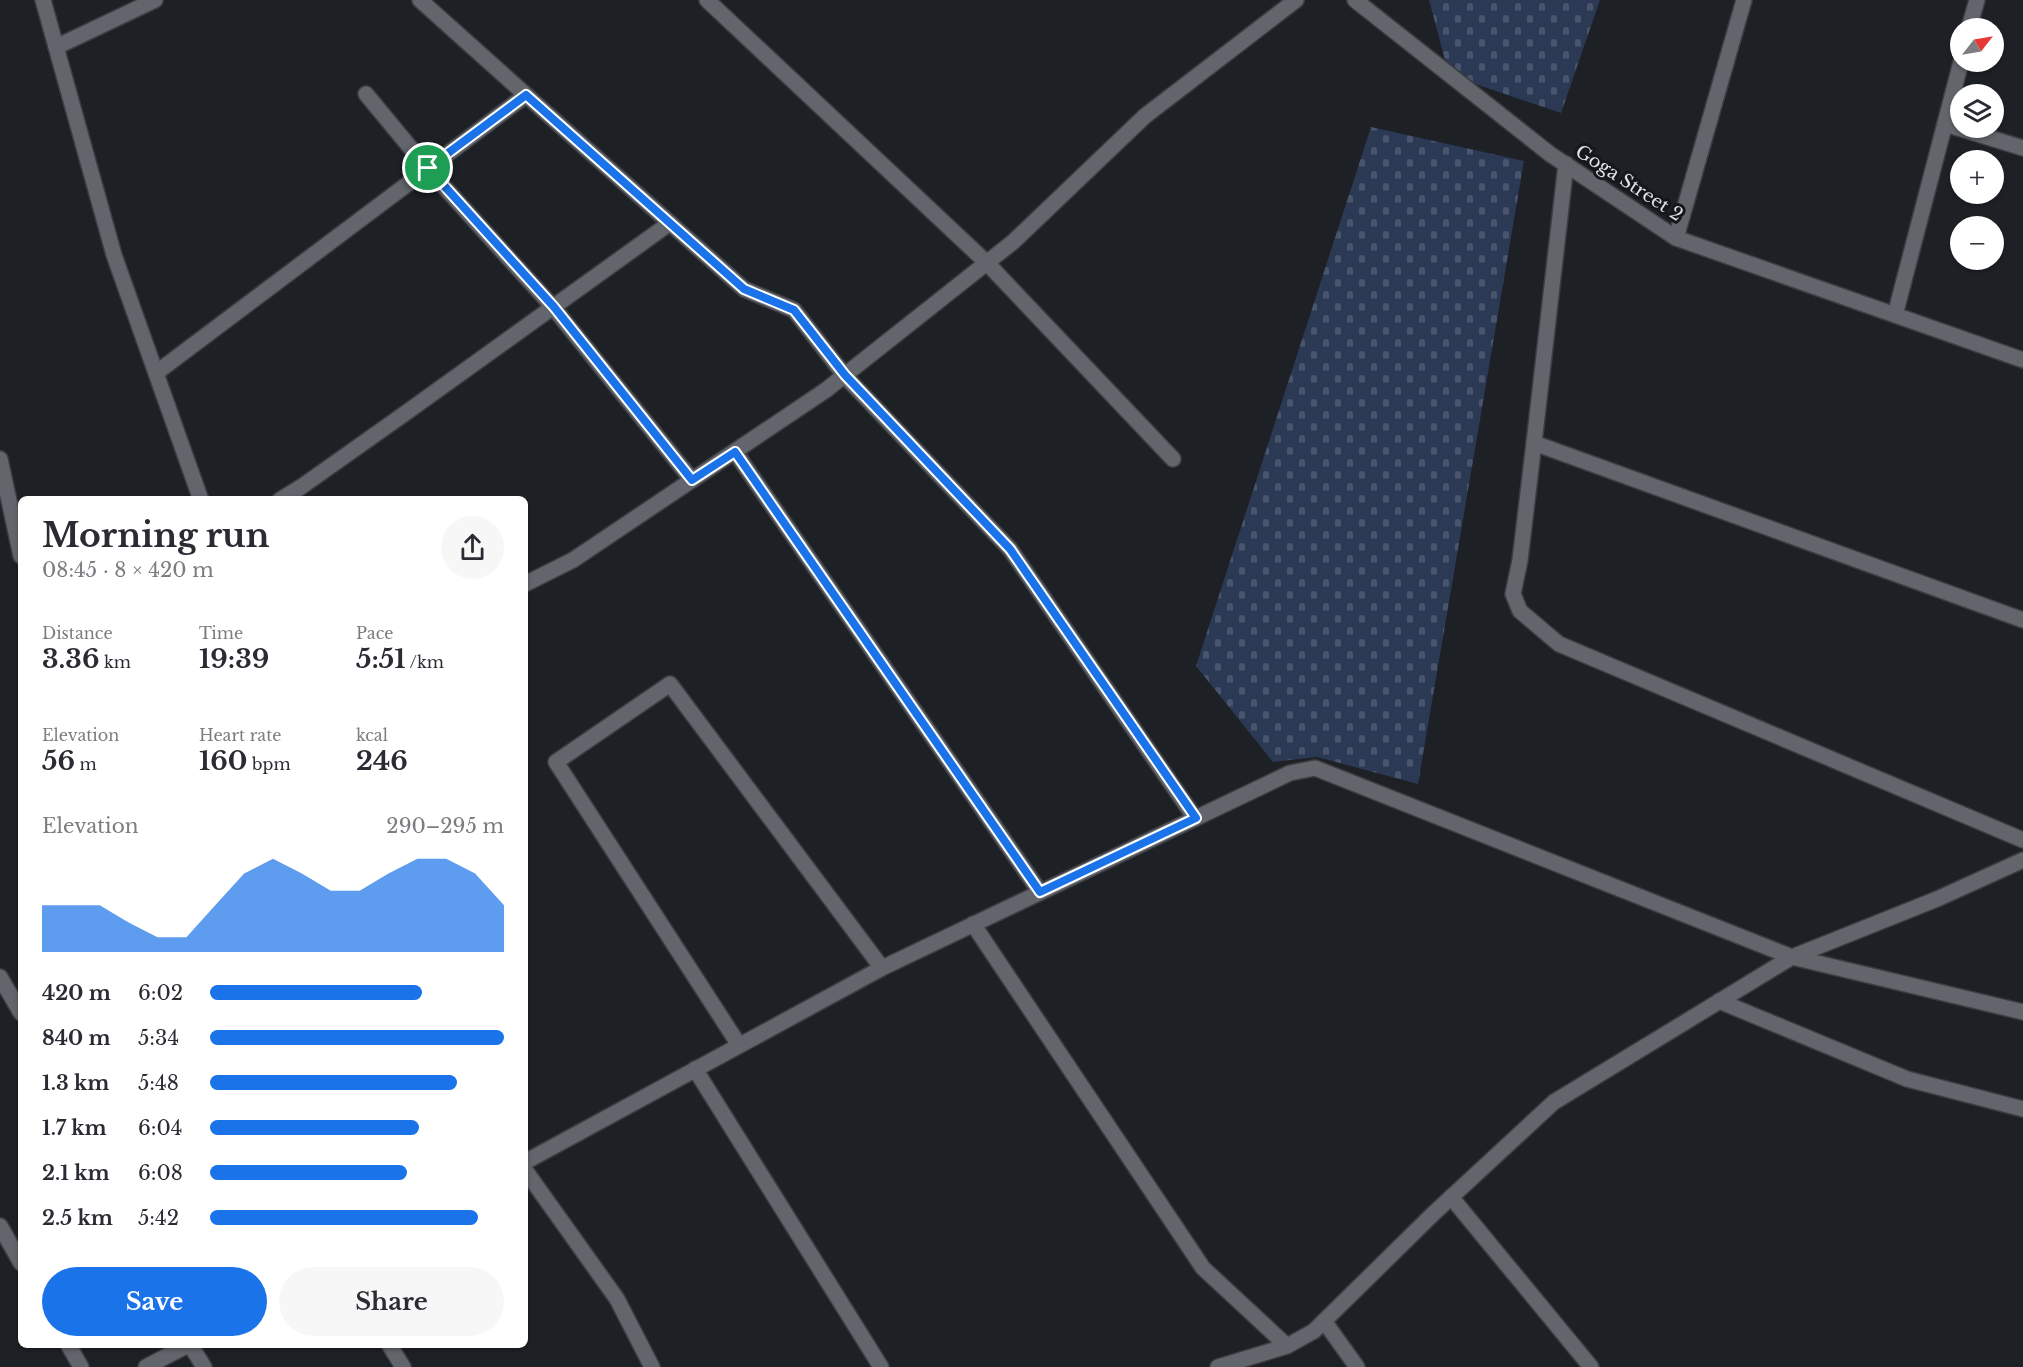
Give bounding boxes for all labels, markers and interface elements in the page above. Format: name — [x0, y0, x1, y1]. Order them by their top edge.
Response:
north arrow — [1950, 18, 2004, 72]
map controls — [1950, 18, 2004, 270]
button: layers — [1950, 84, 2004, 138]
street label: Goga Street 2 — [1571, 140, 1687, 226]
pin — [402, 142, 453, 193]
button: + — [1950, 150, 2004, 204]
icon: arrive — [411, 151, 444, 184]
button: − — [1950, 216, 2004, 270]
text: Morning run — [42, 515, 270, 556]
button: share — [441, 516, 504, 579]
text: 08:45 · 8 × 420 m — [42, 558, 214, 582]
text: Distance — [42, 623, 113, 643]
text: Time — [199, 623, 243, 643]
text: Pace — [356, 623, 393, 643]
text: 3.36 — [42, 643, 99, 675]
text: 19:39 — [199, 643, 269, 675]
text: 5:51 — [356, 643, 406, 675]
text: km — [99, 652, 131, 672]
text: /km — [406, 652, 444, 672]
text: Elevation — [42, 725, 119, 745]
text: Heart rate — [199, 725, 281, 745]
text: kcal — [356, 725, 388, 745]
text: 56 — [42, 745, 75, 777]
text: 160 — [199, 745, 248, 777]
text: 246 — [356, 745, 408, 777]
text: m — [75, 754, 97, 774]
text: bpm — [248, 754, 291, 774]
text: Elevation — [42, 814, 139, 838]
text: 290–295 m — [386, 814, 504, 838]
text: 420 m — [42, 981, 111, 1005]
text: 6:02 — [138, 981, 183, 1005]
text: 840 m — [42, 1026, 111, 1050]
text: 5:34 — [138, 1026, 179, 1050]
text: 1.3 km — [42, 1071, 109, 1095]
text: 5:48 — [138, 1071, 179, 1095]
text: 1.7 km — [42, 1116, 107, 1140]
text: 6:04 — [138, 1116, 183, 1140]
text: 2.1 km — [42, 1161, 110, 1185]
text: 6:08 — [138, 1161, 183, 1185]
text: 2.5 km — [42, 1206, 113, 1230]
text: 5:42 — [138, 1206, 179, 1230]
button: Save — [42, 1267, 267, 1336]
button: Share — [279, 1267, 504, 1336]

